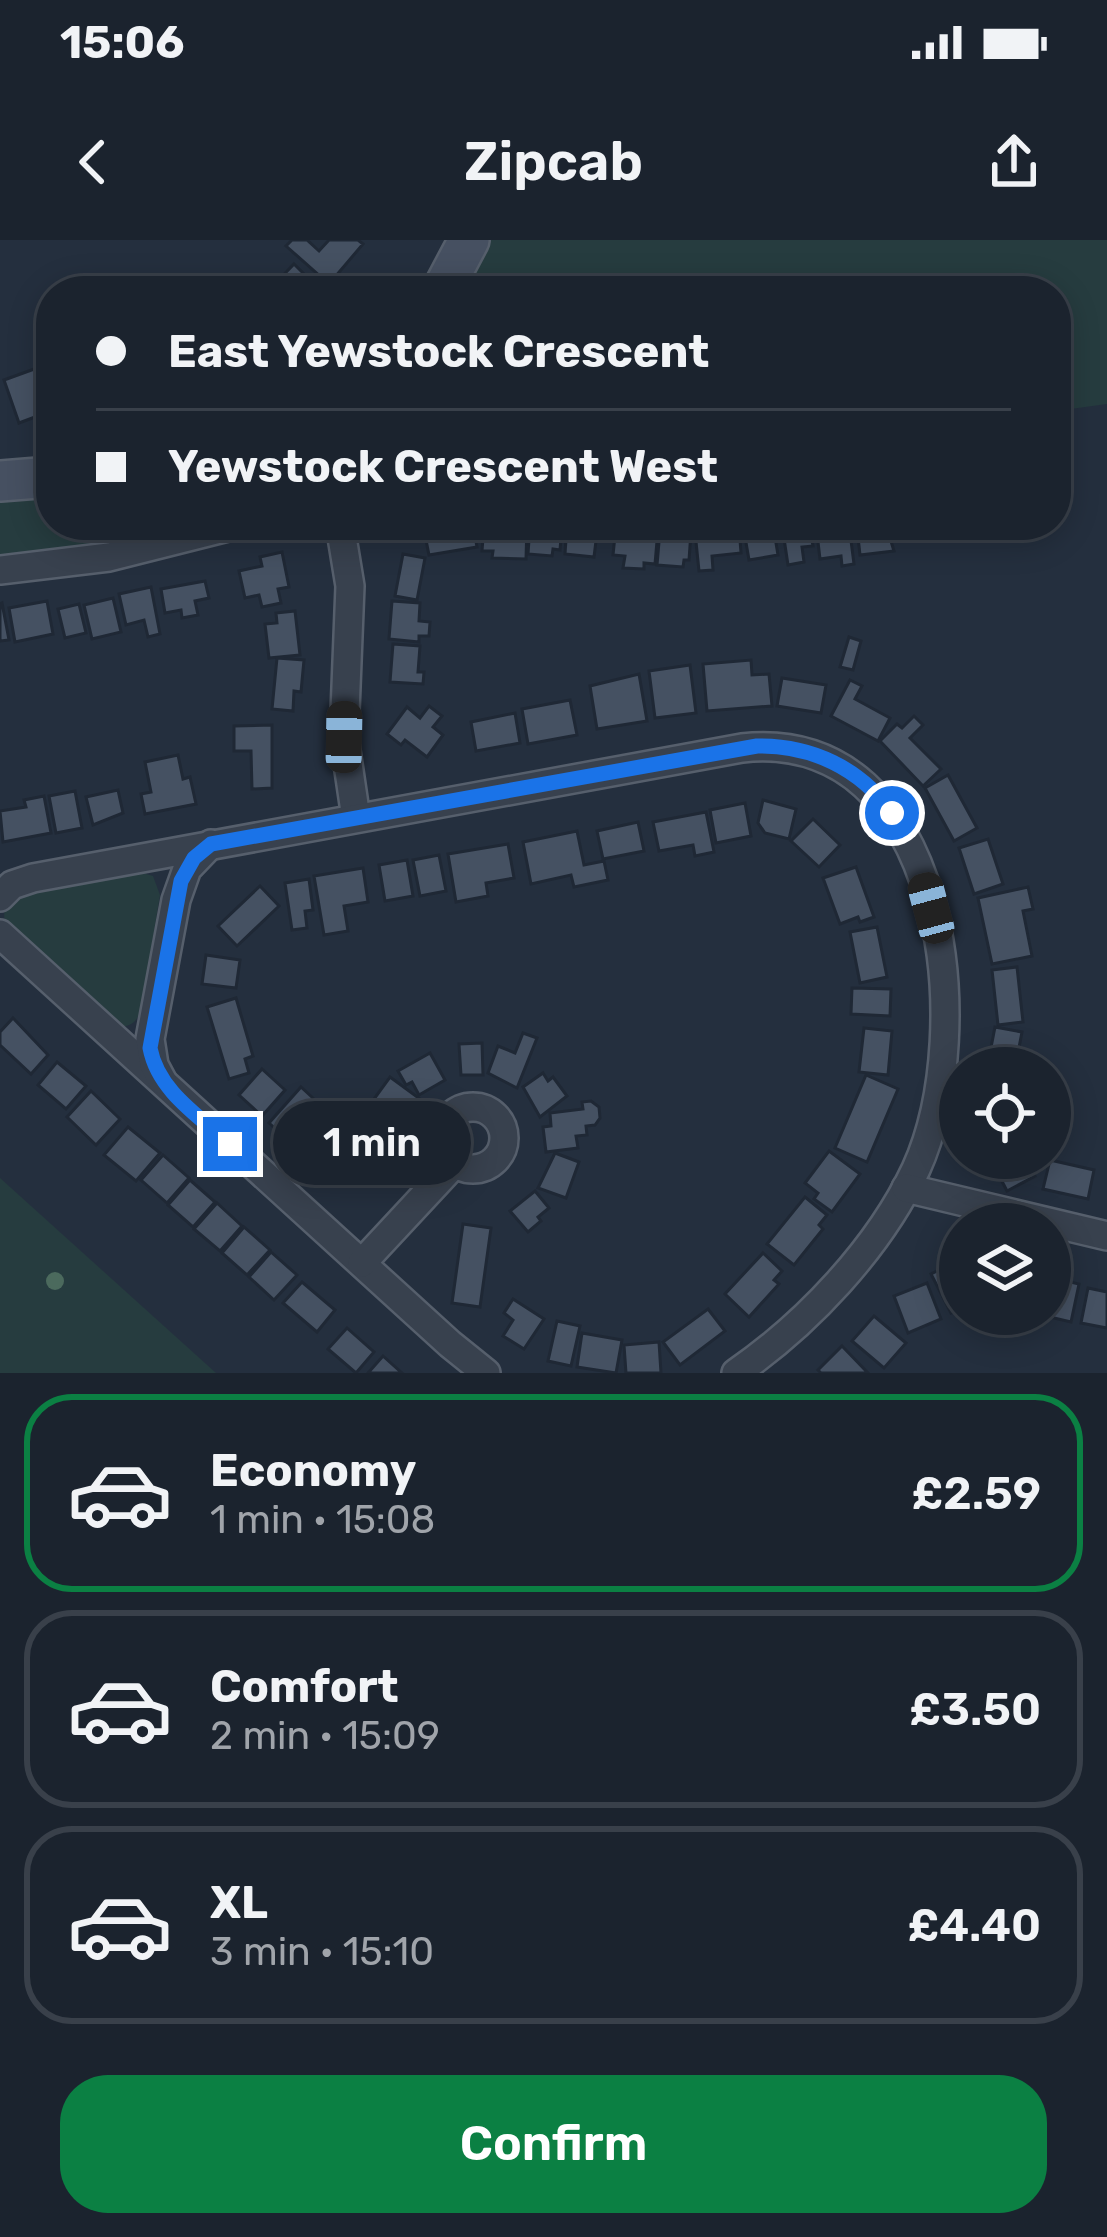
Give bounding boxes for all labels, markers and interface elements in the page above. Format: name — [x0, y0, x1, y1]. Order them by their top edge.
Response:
text: 15:06 — [60, 16, 184, 69]
icon: back — [60, 129, 126, 195]
icon: share — [981, 129, 1047, 195]
text: Zipcab — [464, 130, 643, 194]
text: East Yewstock Crescent — [168, 325, 709, 378]
text: Yewstock Crescent West — [168, 440, 718, 493]
car — [325, 701, 363, 773]
route start — [865, 786, 919, 840]
car — [904, 869, 958, 947]
map controls — [939, 1047, 1071, 1335]
button: locate — [939, 1047, 1071, 1179]
callout: 1 min — [272, 1102, 470, 1186]
route end — [203, 1117, 257, 1171]
text: 1 min — [323, 1120, 421, 1166]
button: layers — [939, 1203, 1071, 1335]
icon: car — [66, 1439, 174, 1547]
text: Economy — [210, 1444, 416, 1497]
text: £2.59 — [911, 1467, 1041, 1520]
text: 1 min · 15:08 — [210, 1497, 435, 1543]
icon: car — [66, 1655, 174, 1763]
text: Comfort — [210, 1660, 399, 1713]
text: £3.50 — [909, 1683, 1041, 1736]
text: 2 min · 15:09 — [210, 1713, 440, 1759]
icon: car — [66, 1871, 174, 1979]
text: XL — [210, 1876, 268, 1929]
text: £4.40 — [907, 1899, 1041, 1952]
text: 3 min · 15:10 — [210, 1929, 434, 1975]
button: Confirm — [60, 2075, 1047, 2213]

